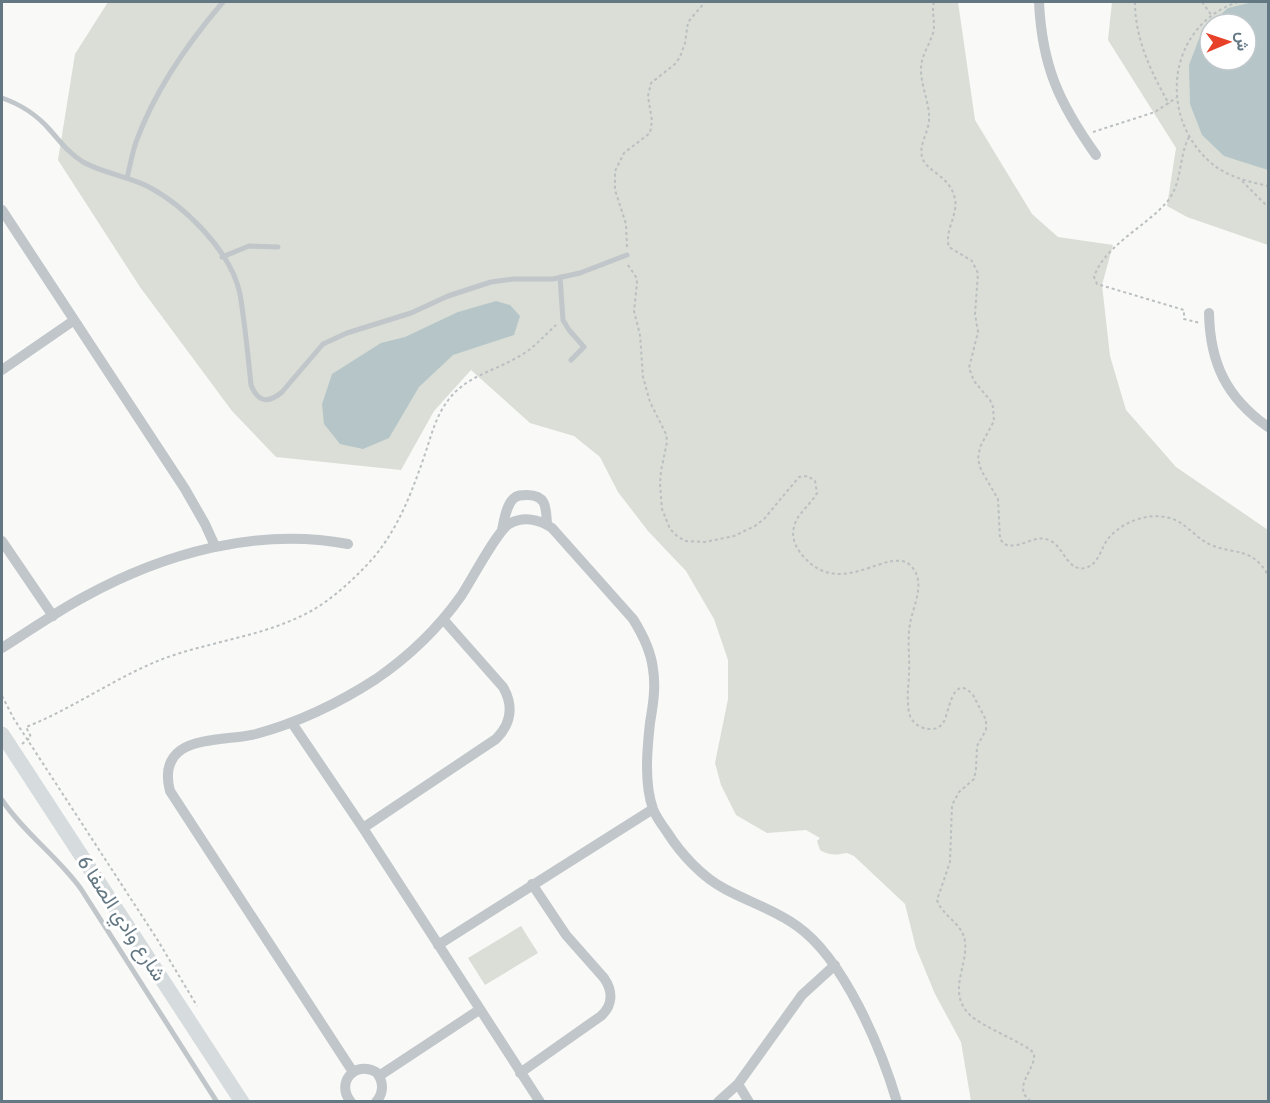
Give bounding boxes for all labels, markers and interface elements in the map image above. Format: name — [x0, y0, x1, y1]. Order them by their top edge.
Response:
north arrow — [1198, 12, 1258, 72]
text: ش — [1233, 32, 1252, 51]
street label: شارع وادي الصفا 6 — [68, 851, 172, 988]

